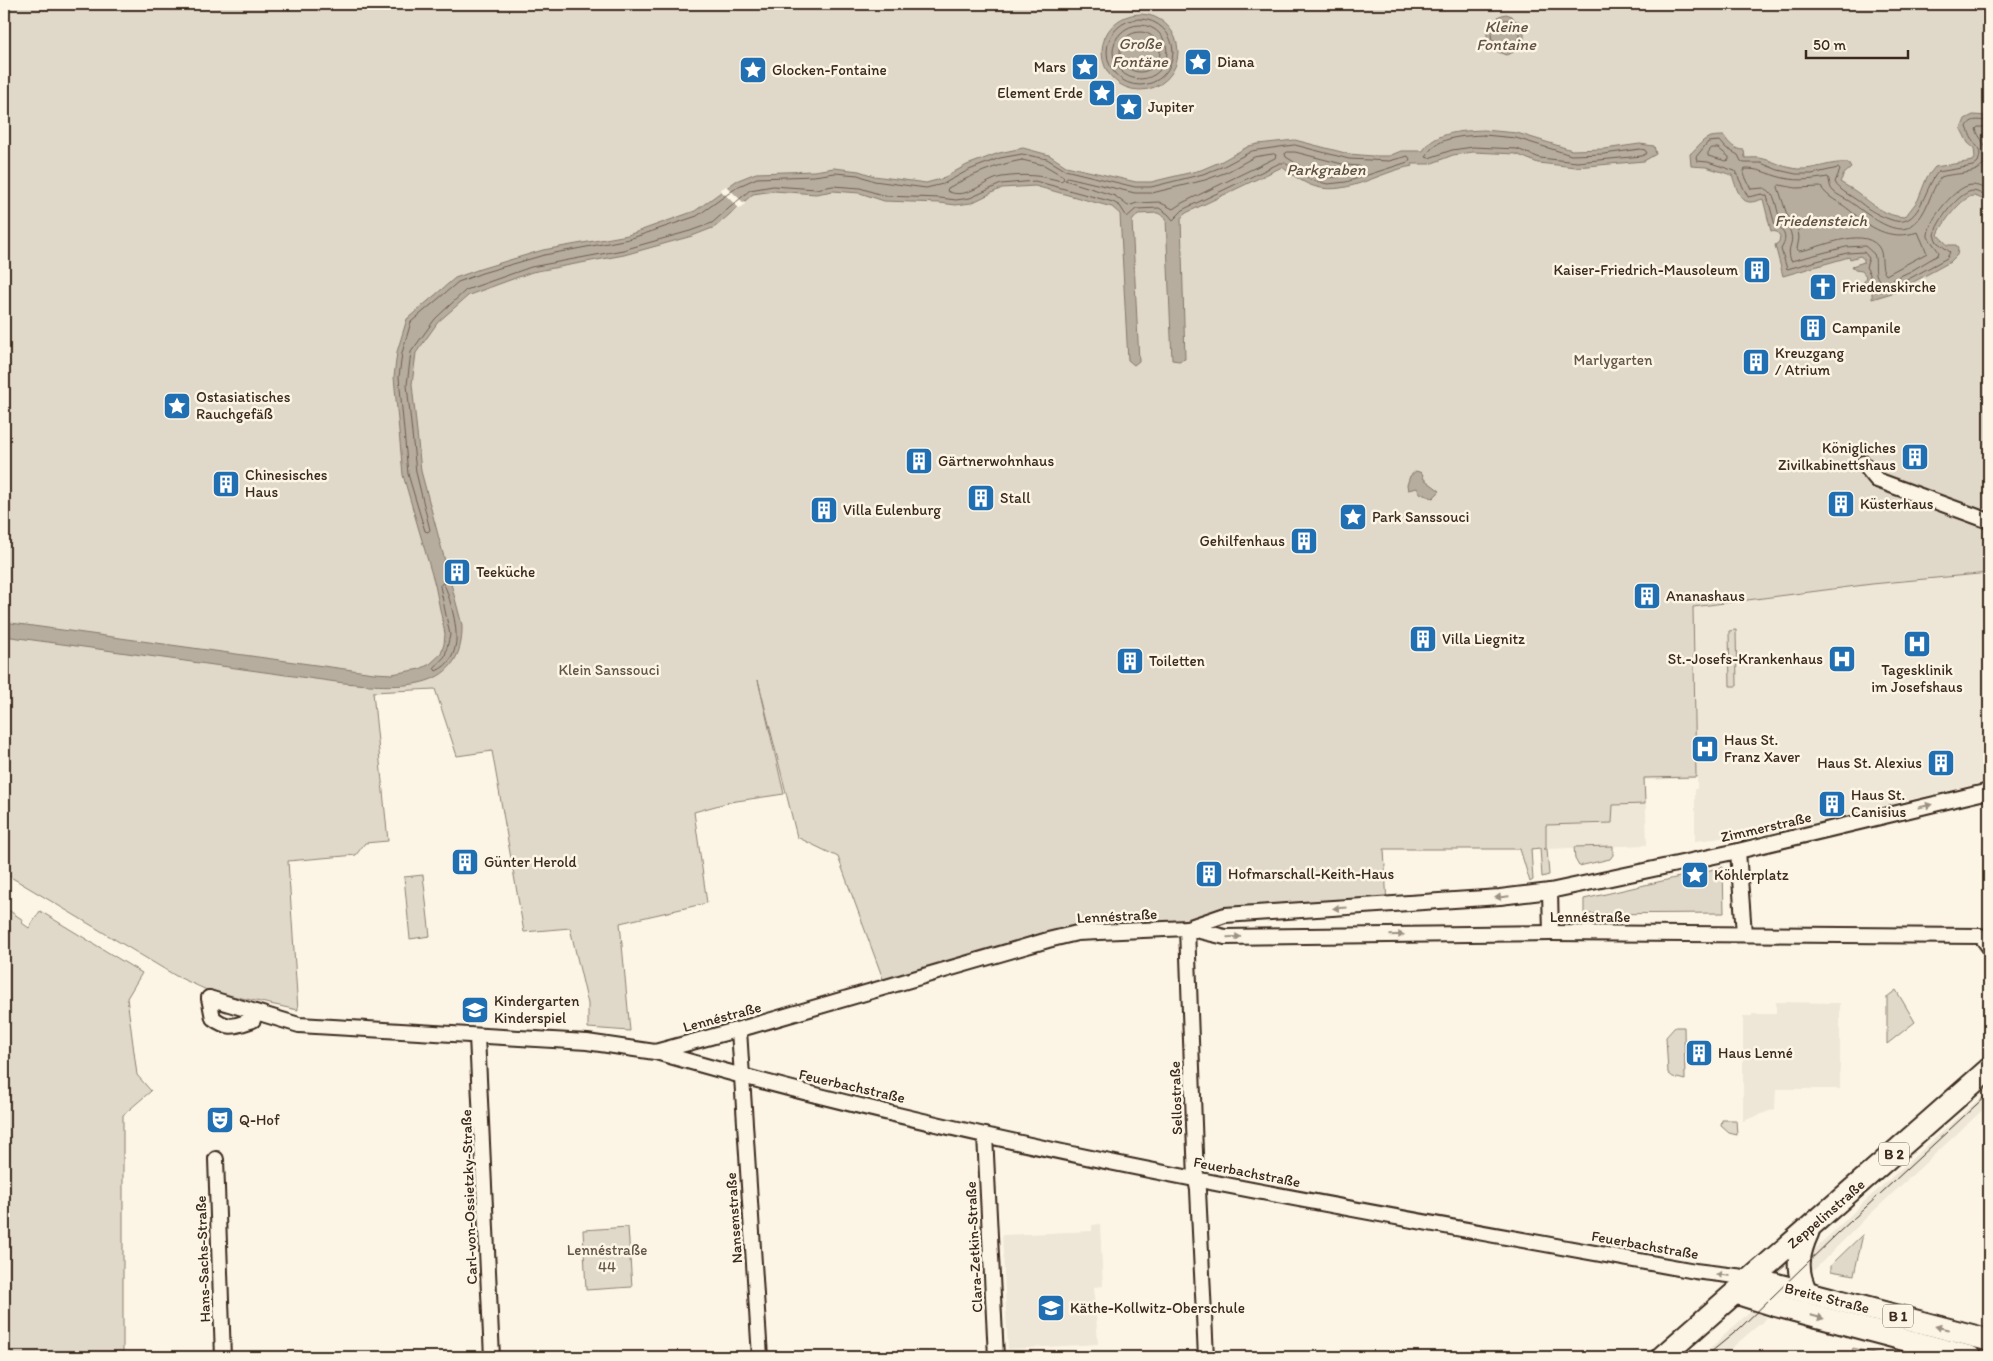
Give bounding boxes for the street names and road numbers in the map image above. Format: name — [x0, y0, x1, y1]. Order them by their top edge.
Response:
street label: Zimmerstraße — [1719, 808, 1813, 846]
street label: Lennéstraße — [1076, 905, 1158, 927]
street label: Lennéstraße — [1550, 908, 1630, 926]
street label: Lennéstraße — [681, 998, 763, 1036]
street label: Sellostraße — [1166, 1061, 1186, 1135]
street label: Feuerbachstraße — [797, 1065, 907, 1107]
street label: Carl-von-Ossietzky-Straße — [457, 1109, 481, 1285]
road number: B 2 — [1879, 1142, 1909, 1166]
street label: Feuerbachstraße — [1192, 1153, 1302, 1191]
street label: Nansenstraße — [722, 1172, 746, 1264]
street label: Zeppelinstraße — [1783, 1175, 1869, 1253]
street label: Clara-Zetkin-Straße — [962, 1181, 986, 1313]
street label: Hans-Sachs-Straße — [192, 1195, 214, 1323]
street label: Feuerbachstraße — [1590, 1227, 1700, 1263]
street label: Breite Straße — [1783, 1279, 1871, 1317]
road number: B 1 — [1883, 1304, 1913, 1328]

